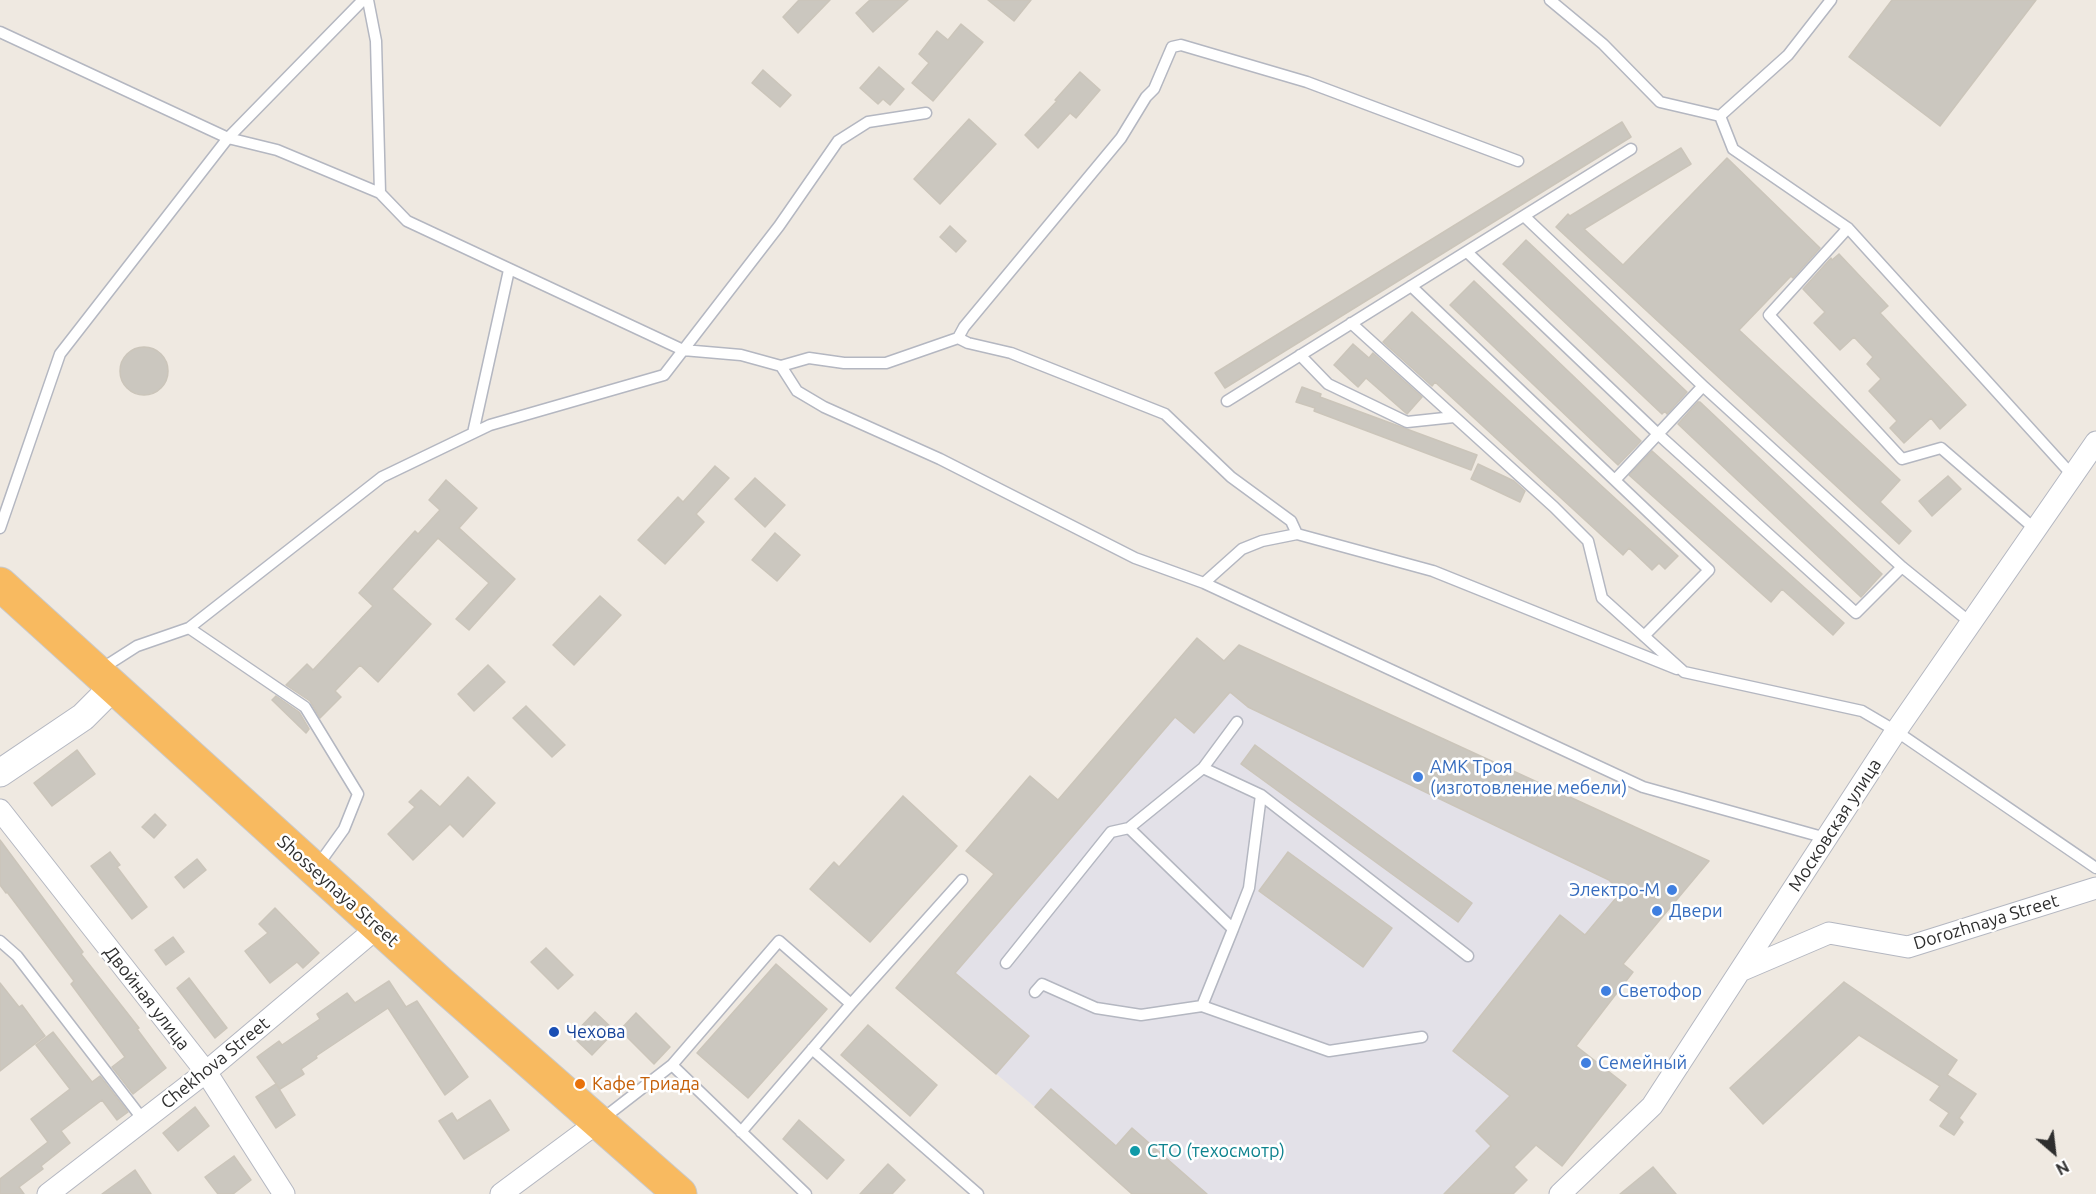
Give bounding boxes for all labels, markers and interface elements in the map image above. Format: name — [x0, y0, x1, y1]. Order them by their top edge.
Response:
street label: Московская улица — [1784, 755, 1886, 895]
place label: АМК Троя (изготовление мебели) — [1430, 756, 1627, 798]
marker: АМК Троя (изготовление мебели) — [1411, 770, 1425, 784]
street label: Shosseynaya Street — [273, 831, 403, 951]
place label: Электро-М — [1569, 879, 1660, 901]
marker: Электро-М — [1665, 883, 1679, 897]
street label: Dorozhnaya Street — [1911, 890, 2061, 954]
place label: Двери — [1669, 900, 1723, 922]
marker: Двери — [1650, 904, 1664, 918]
street label: Двойная улица — [100, 942, 194, 1054]
place label: Светофор — [1618, 980, 1702, 1002]
marker: Светофор — [1599, 984, 1613, 998]
street label: Chekhova Street — [156, 1013, 274, 1113]
place label: Чехова — [566, 1021, 626, 1043]
marker: Чехова — [547, 1025, 561, 1039]
place label: Семейный — [1598, 1052, 1687, 1074]
marker: Семейный — [1579, 1056, 1593, 1070]
place label: Кафе Триада — [592, 1073, 700, 1095]
marker: Кафе Триада — [573, 1077, 587, 1091]
north arrow — [2024, 1122, 2084, 1182]
place label: СТО (техосмотр) — [1147, 1140, 1285, 1162]
marker: СТО (техосмотр) — [1128, 1144, 1142, 1158]
text: N — [2053, 1157, 2072, 1179]

